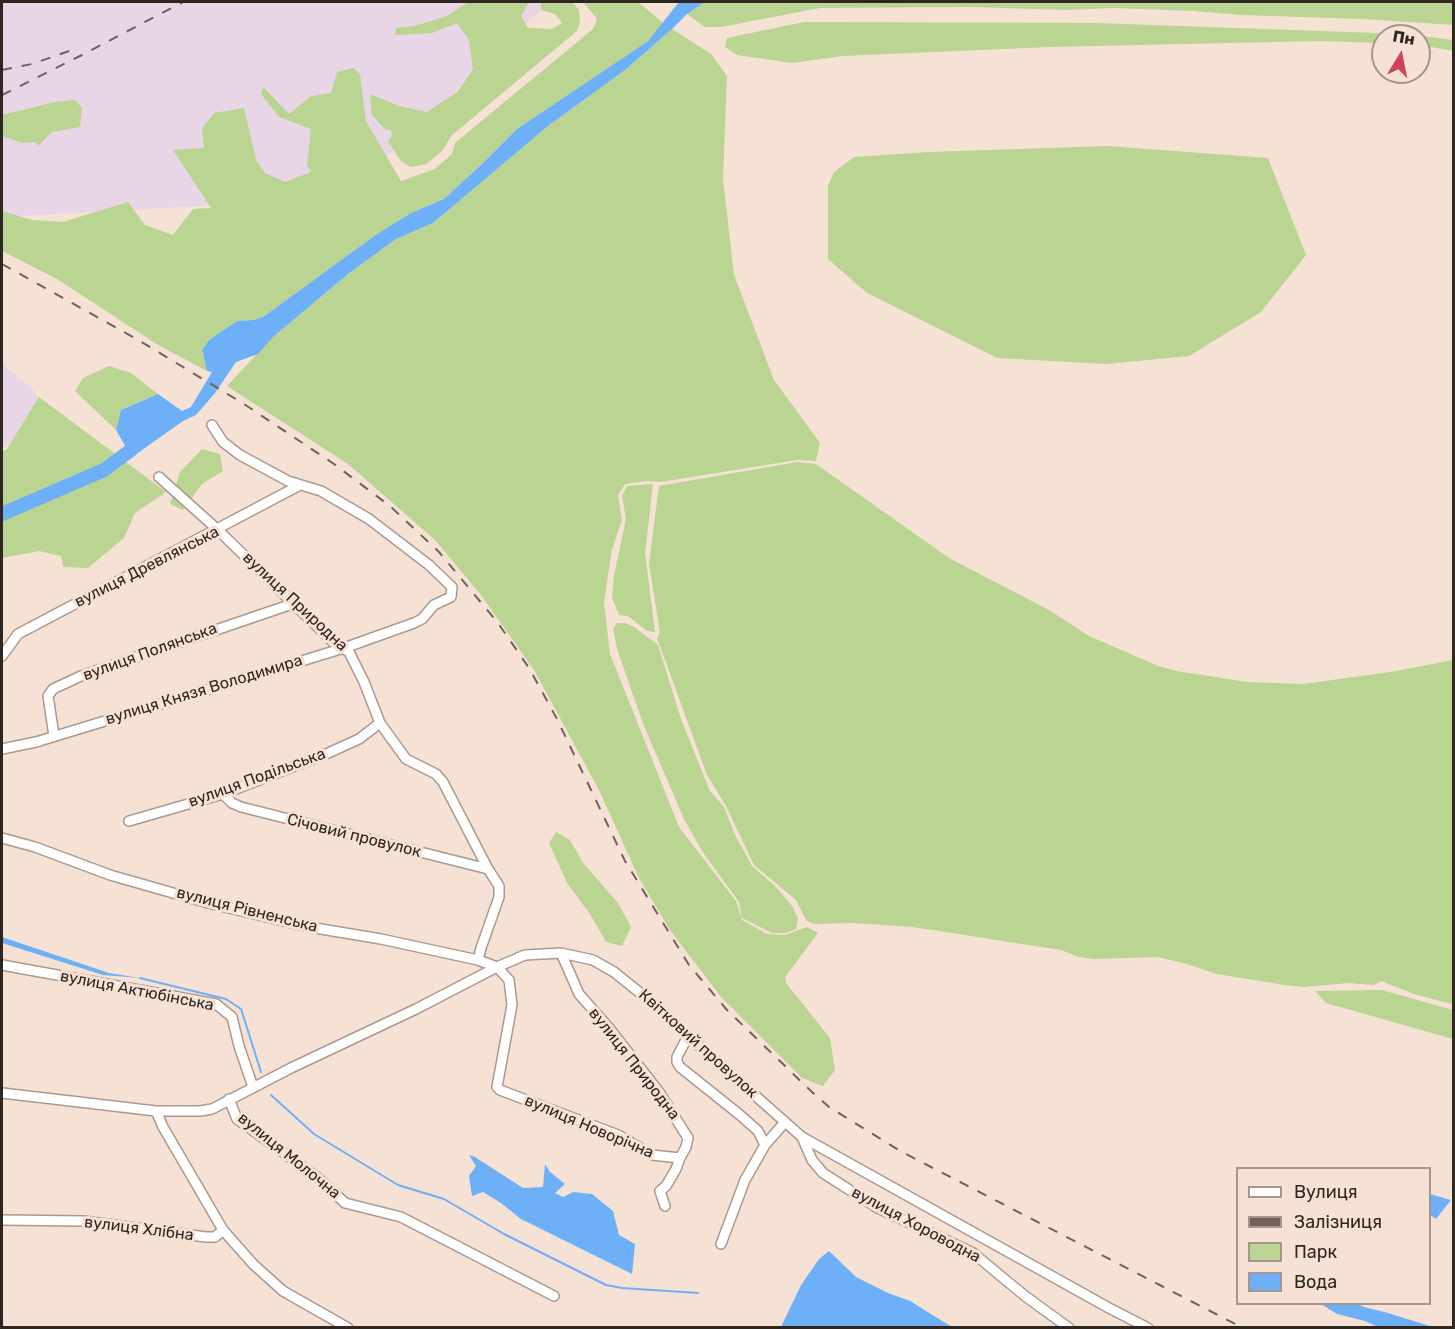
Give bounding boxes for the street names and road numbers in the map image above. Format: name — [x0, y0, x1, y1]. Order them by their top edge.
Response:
street label: вулиця Древлянська — [72, 522, 222, 612]
street label: вулиця Природна — [239, 548, 351, 656]
street label: вулиця Полянська — [80, 619, 220, 685]
street label: вулиця Князя Володимира — [103, 651, 305, 729]
street label: вулиця Подільська — [186, 744, 328, 812]
street label: Січовий провулок — [285, 810, 423, 862]
street label: вулиця Рівненська — [175, 883, 319, 937]
street label: вулиця Актюбінська — [59, 967, 215, 1015]
street label: Квітковий провулок — [635, 986, 761, 1102]
street label: вулиця Природна — [584, 1004, 684, 1124]
street label: вулиця Новорічна — [522, 1091, 656, 1163]
street label: вулиця Молочна — [234, 1109, 344, 1203]
street label: вулиця Хороводна — [848, 1183, 984, 1267]
street label: вулиця Хлібна — [83, 1213, 195, 1245]

